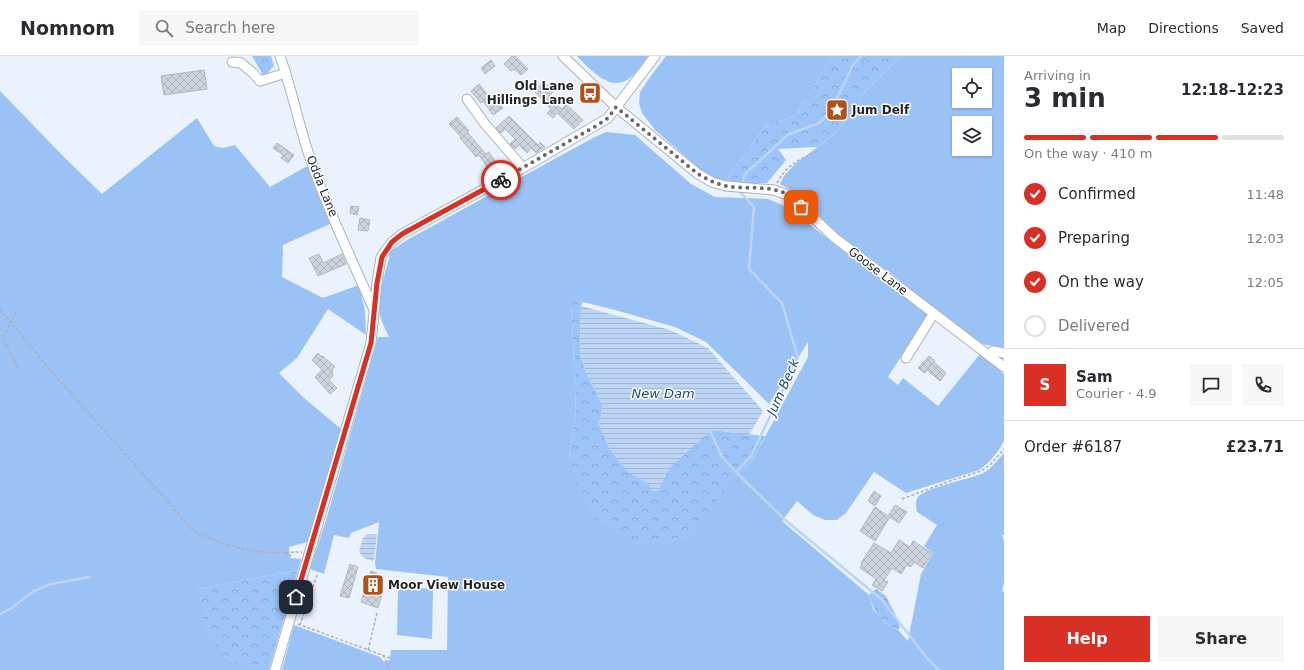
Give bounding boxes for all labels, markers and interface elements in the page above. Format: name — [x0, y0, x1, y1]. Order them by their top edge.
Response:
search box — [139, 10, 419, 46]
text: Nomnom — [20, 17, 115, 39]
icon: search — [153, 17, 175, 39]
text: Search here — [185, 19, 275, 37]
text: Map — [1097, 20, 1126, 36]
text: Directions — [1148, 20, 1219, 36]
text: Saved — [1241, 20, 1284, 36]
map controls — [952, 68, 992, 156]
button: locate — [952, 68, 992, 108]
text: Arriving in — [1024, 68, 1091, 83]
place label: Old Lane Hillings Lane — [487, 79, 574, 107]
bus stop icon: Old Lane Hillings Lane — [577, 80, 603, 106]
text: 12:18–12:23 — [1181, 81, 1284, 99]
text: 3 min — [1024, 83, 1106, 113]
place icon: Jum Delf — [824, 97, 850, 123]
place label: Jum Delf — [851, 103, 910, 117]
button: layers — [952, 116, 992, 156]
text: On the way · 410 m — [1024, 146, 1152, 161]
street label: Odda Lane — [303, 153, 341, 219]
courier — [481, 160, 521, 200]
icon: bike — [490, 169, 512, 191]
icon: check — [1024, 183, 1046, 205]
text: Confirmed — [1058, 185, 1136, 203]
text: 11:48 — [1247, 187, 1284, 202]
pin — [784, 190, 818, 224]
icon: bag — [790, 196, 812, 218]
icon: check — [1024, 227, 1046, 249]
text: Preparing — [1058, 229, 1130, 247]
text: 12:03 — [1247, 231, 1284, 246]
street label: Goose Lane — [846, 244, 910, 298]
icon: check — [1024, 271, 1046, 293]
text: On the way — [1058, 273, 1144, 291]
text: 12:05 — [1247, 275, 1284, 290]
text: Delivered — [1058, 317, 1130, 335]
water label: Jum Beck — [763, 356, 802, 420]
button: chat — [1190, 364, 1232, 406]
button: phone — [1242, 364, 1284, 406]
text: Sam — [1076, 368, 1113, 386]
text: S — [1040, 376, 1050, 394]
water label: New Dam — [631, 386, 695, 401]
text: Courier · 4.9 — [1076, 386, 1157, 401]
text: Order #6187 — [1024, 438, 1122, 456]
text: £23.71 — [1226, 438, 1284, 456]
building icon: Moor View House — [360, 572, 386, 598]
place label: Moor View House — [388, 578, 505, 592]
pin — [279, 580, 313, 614]
icon: home — [285, 586, 307, 608]
button: Help — [1024, 616, 1150, 662]
button: Share — [1158, 616, 1284, 662]

